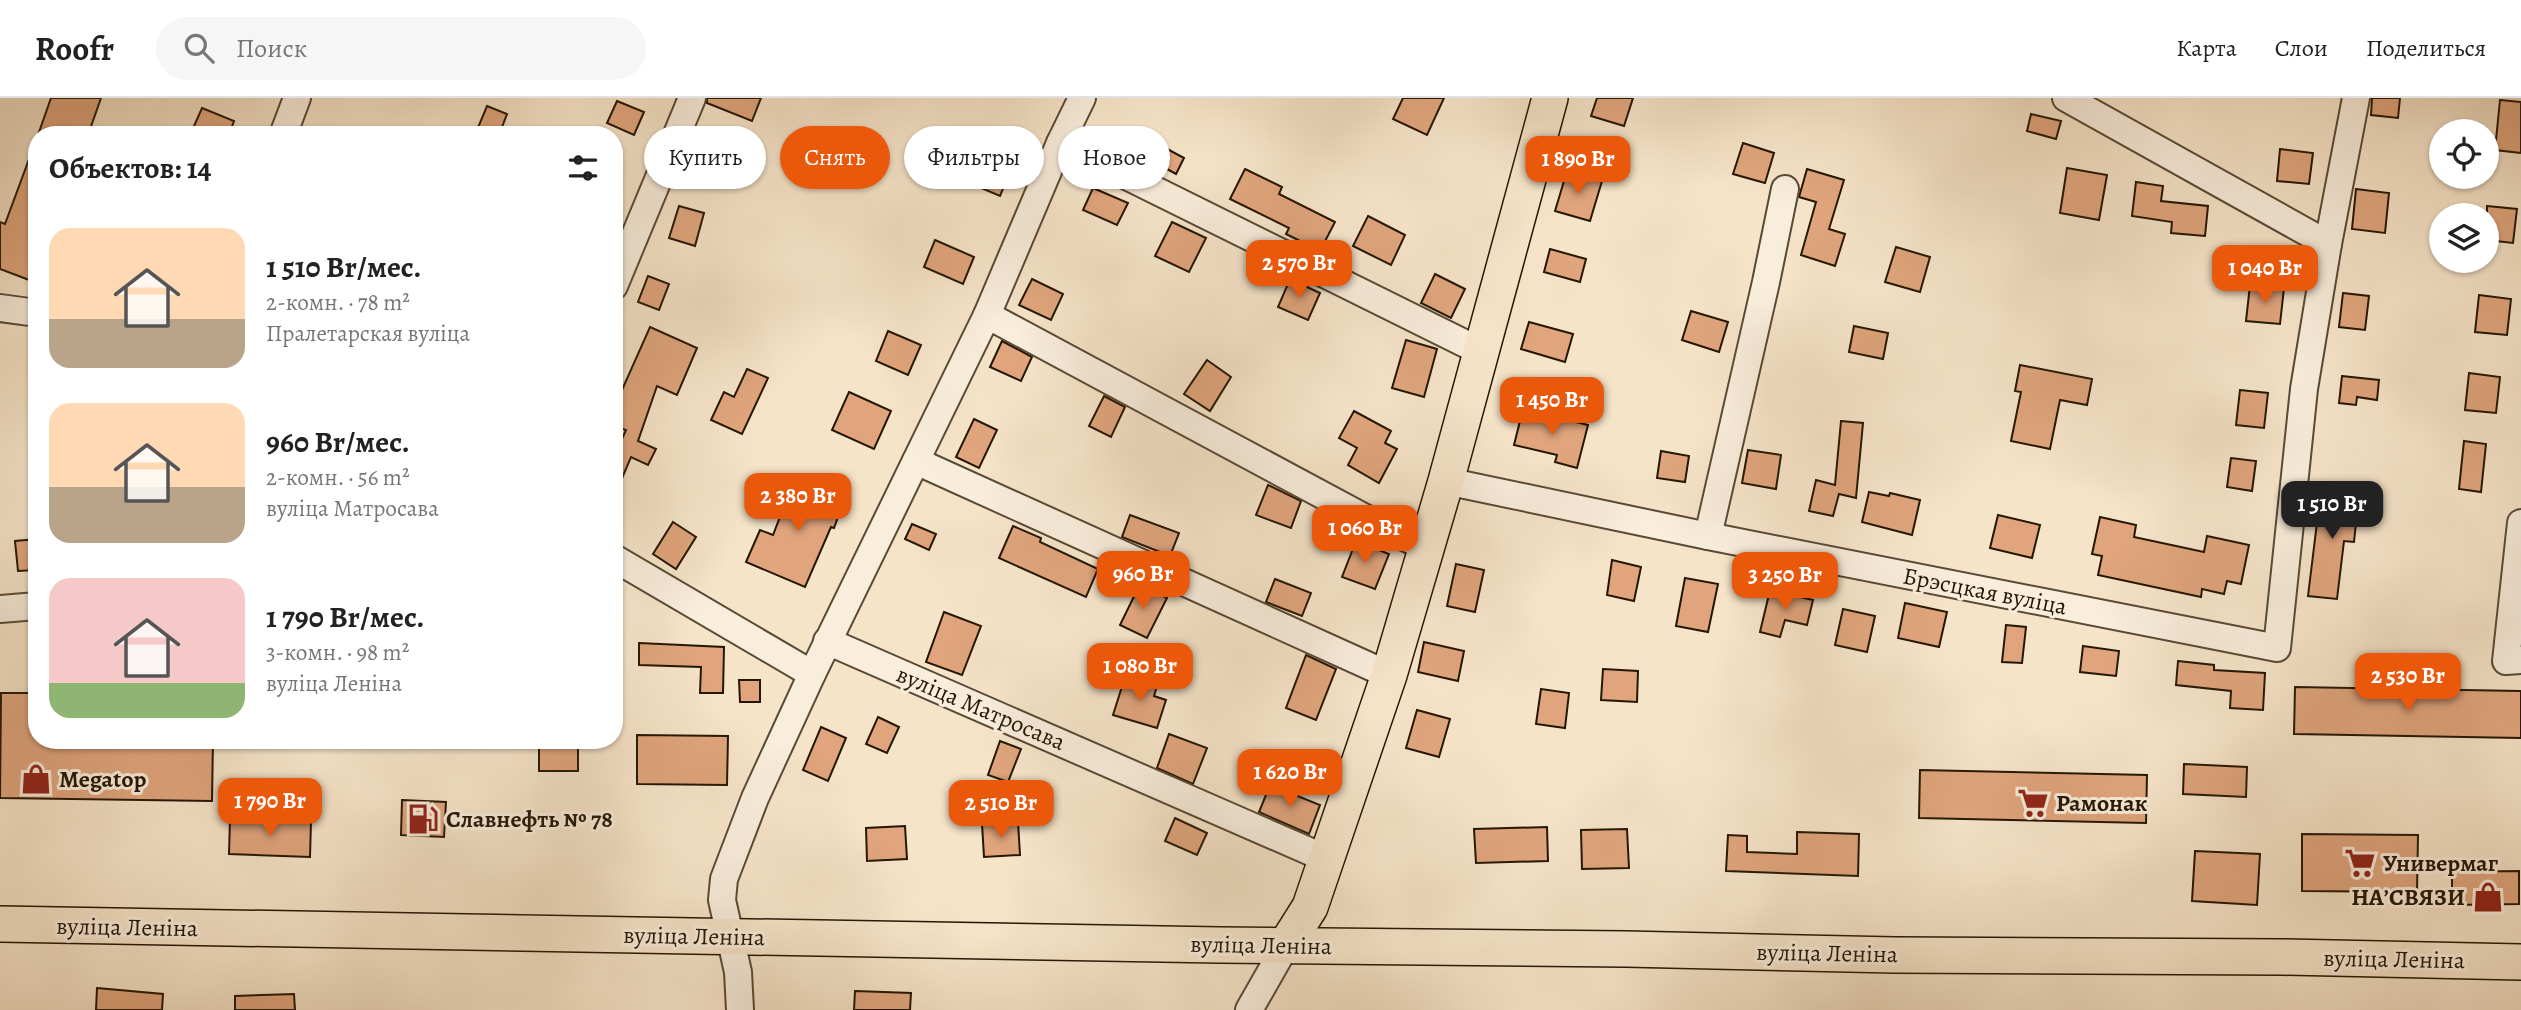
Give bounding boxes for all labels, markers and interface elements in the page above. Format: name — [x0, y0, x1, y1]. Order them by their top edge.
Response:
search box — [156, 17, 646, 80]
text: Roofr — [35, 26, 114, 71]
icon: search — [180, 29, 218, 67]
text: Поиск — [236, 31, 307, 66]
text: Карта — [2176, 32, 2237, 64]
text: Слои — [2275, 32, 2328, 64]
text: Поделиться — [2366, 32, 2486, 64]
map controls — [2429, 119, 2499, 273]
button: locate — [2429, 119, 2499, 189]
chip: Купить — [644, 126, 766, 189]
chip: Снять — [780, 126, 890, 189]
chip: Фильтры — [904, 126, 1044, 189]
chip: Новое — [1058, 126, 1170, 189]
pin: 1 890 Br — [1506, 136, 1650, 196]
text: 1 890 Br — [1541, 143, 1615, 174]
text: Объектов: 14 — [49, 148, 211, 188]
icon: filters — [564, 149, 602, 187]
button: layers — [2429, 203, 2499, 273]
pin: 2 570 Br — [1227, 240, 1371, 300]
pin: 1 040 Br — [2193, 246, 2337, 305]
text: 1 510 Br/мес. — [266, 247, 421, 287]
text: 2 570 Br — [1262, 247, 1336, 278]
text: 1 040 Br — [2228, 252, 2302, 283]
icon: home — [105, 256, 189, 340]
text: 2-комн. · 78 m² — [266, 287, 410, 318]
text: Пралетарская вуліца — [266, 318, 470, 349]
pin: 1 450 Br — [1480, 378, 1624, 437]
text: 1 450 Br — [1516, 384, 1588, 415]
text: 960 Br/мес. — [266, 422, 410, 462]
icon: home — [105, 431, 189, 515]
text: 2-комн. · 56 m² — [266, 462, 410, 493]
pin: 2 380 Br — [726, 474, 870, 533]
text: 2 380 Br — [760, 480, 836, 511]
pin: 1 510 Br — [2260, 482, 2404, 541]
text: 1 510 Br — [2297, 488, 2367, 519]
text: вуліца Матросава — [266, 493, 439, 524]
pin: 1 060 Br — [1293, 505, 1437, 565]
text: 1 060 Br — [1328, 512, 1402, 543]
pin: 960 Br — [1086, 552, 1200, 611]
pin: 3 250 Br — [1713, 552, 1857, 612]
text: 960 Br — [1113, 558, 1173, 589]
text: 3 250 Br — [1748, 559, 1822, 590]
street label: Брэсцкая вуліца — [1900, 559, 2070, 623]
text: 1 790 Br/мес. — [266, 597, 425, 637]
icon: home — [105, 606, 189, 690]
text: 3-комн. · 98 m² — [266, 637, 409, 668]
pin: 1 080 Br — [1068, 644, 1212, 703]
text: 1 080 Br — [1103, 650, 1177, 681]
pin: 2 530 Br — [2336, 654, 2480, 713]
street label: вуліца Матросава — [892, 658, 1070, 758]
text: 2 530 Br — [2371, 660, 2445, 691]
text: вуліца Леніна — [266, 668, 402, 699]
pin: 1 620 Br — [1218, 750, 1362, 809]
text: 1 620 Br — [1253, 756, 1327, 787]
shop icon: Megatop — [19, 762, 53, 796]
place label: Megatop — [59, 763, 147, 795]
pin: 1 790 Br — [198, 778, 342, 838]
pin: 2 510 Br — [929, 780, 1073, 840]
text: 1 790 Br — [234, 785, 306, 816]
supermarket icon: Рамонак — [2016, 786, 2050, 820]
text: 2 510 Br — [965, 787, 1037, 818]
place label: Рамонак — [2056, 787, 2148, 819]
fuel station icon: Славнефть № 78 — [406, 802, 440, 836]
place label: Славнефть № 78 — [446, 803, 613, 835]
supermarket icon: Универмаг — [2343, 846, 2377, 880]
place label: Универмаг — [2383, 847, 2499, 879]
shop icon: НАʼСВЯЗИ — [2471, 880, 2505, 914]
place label: НАʼСВЯЗИ — [2351, 881, 2465, 913]
street label: вуліца Леніна — [56, 910, 198, 944]
street label: вуліца Леніна — [623, 919, 765, 953]
street label: вуліца Леніна — [1190, 928, 1332, 962]
street label: вуліца Леніна — [1756, 936, 1898, 970]
street label: вуліца Леніна — [2323, 942, 2465, 976]

